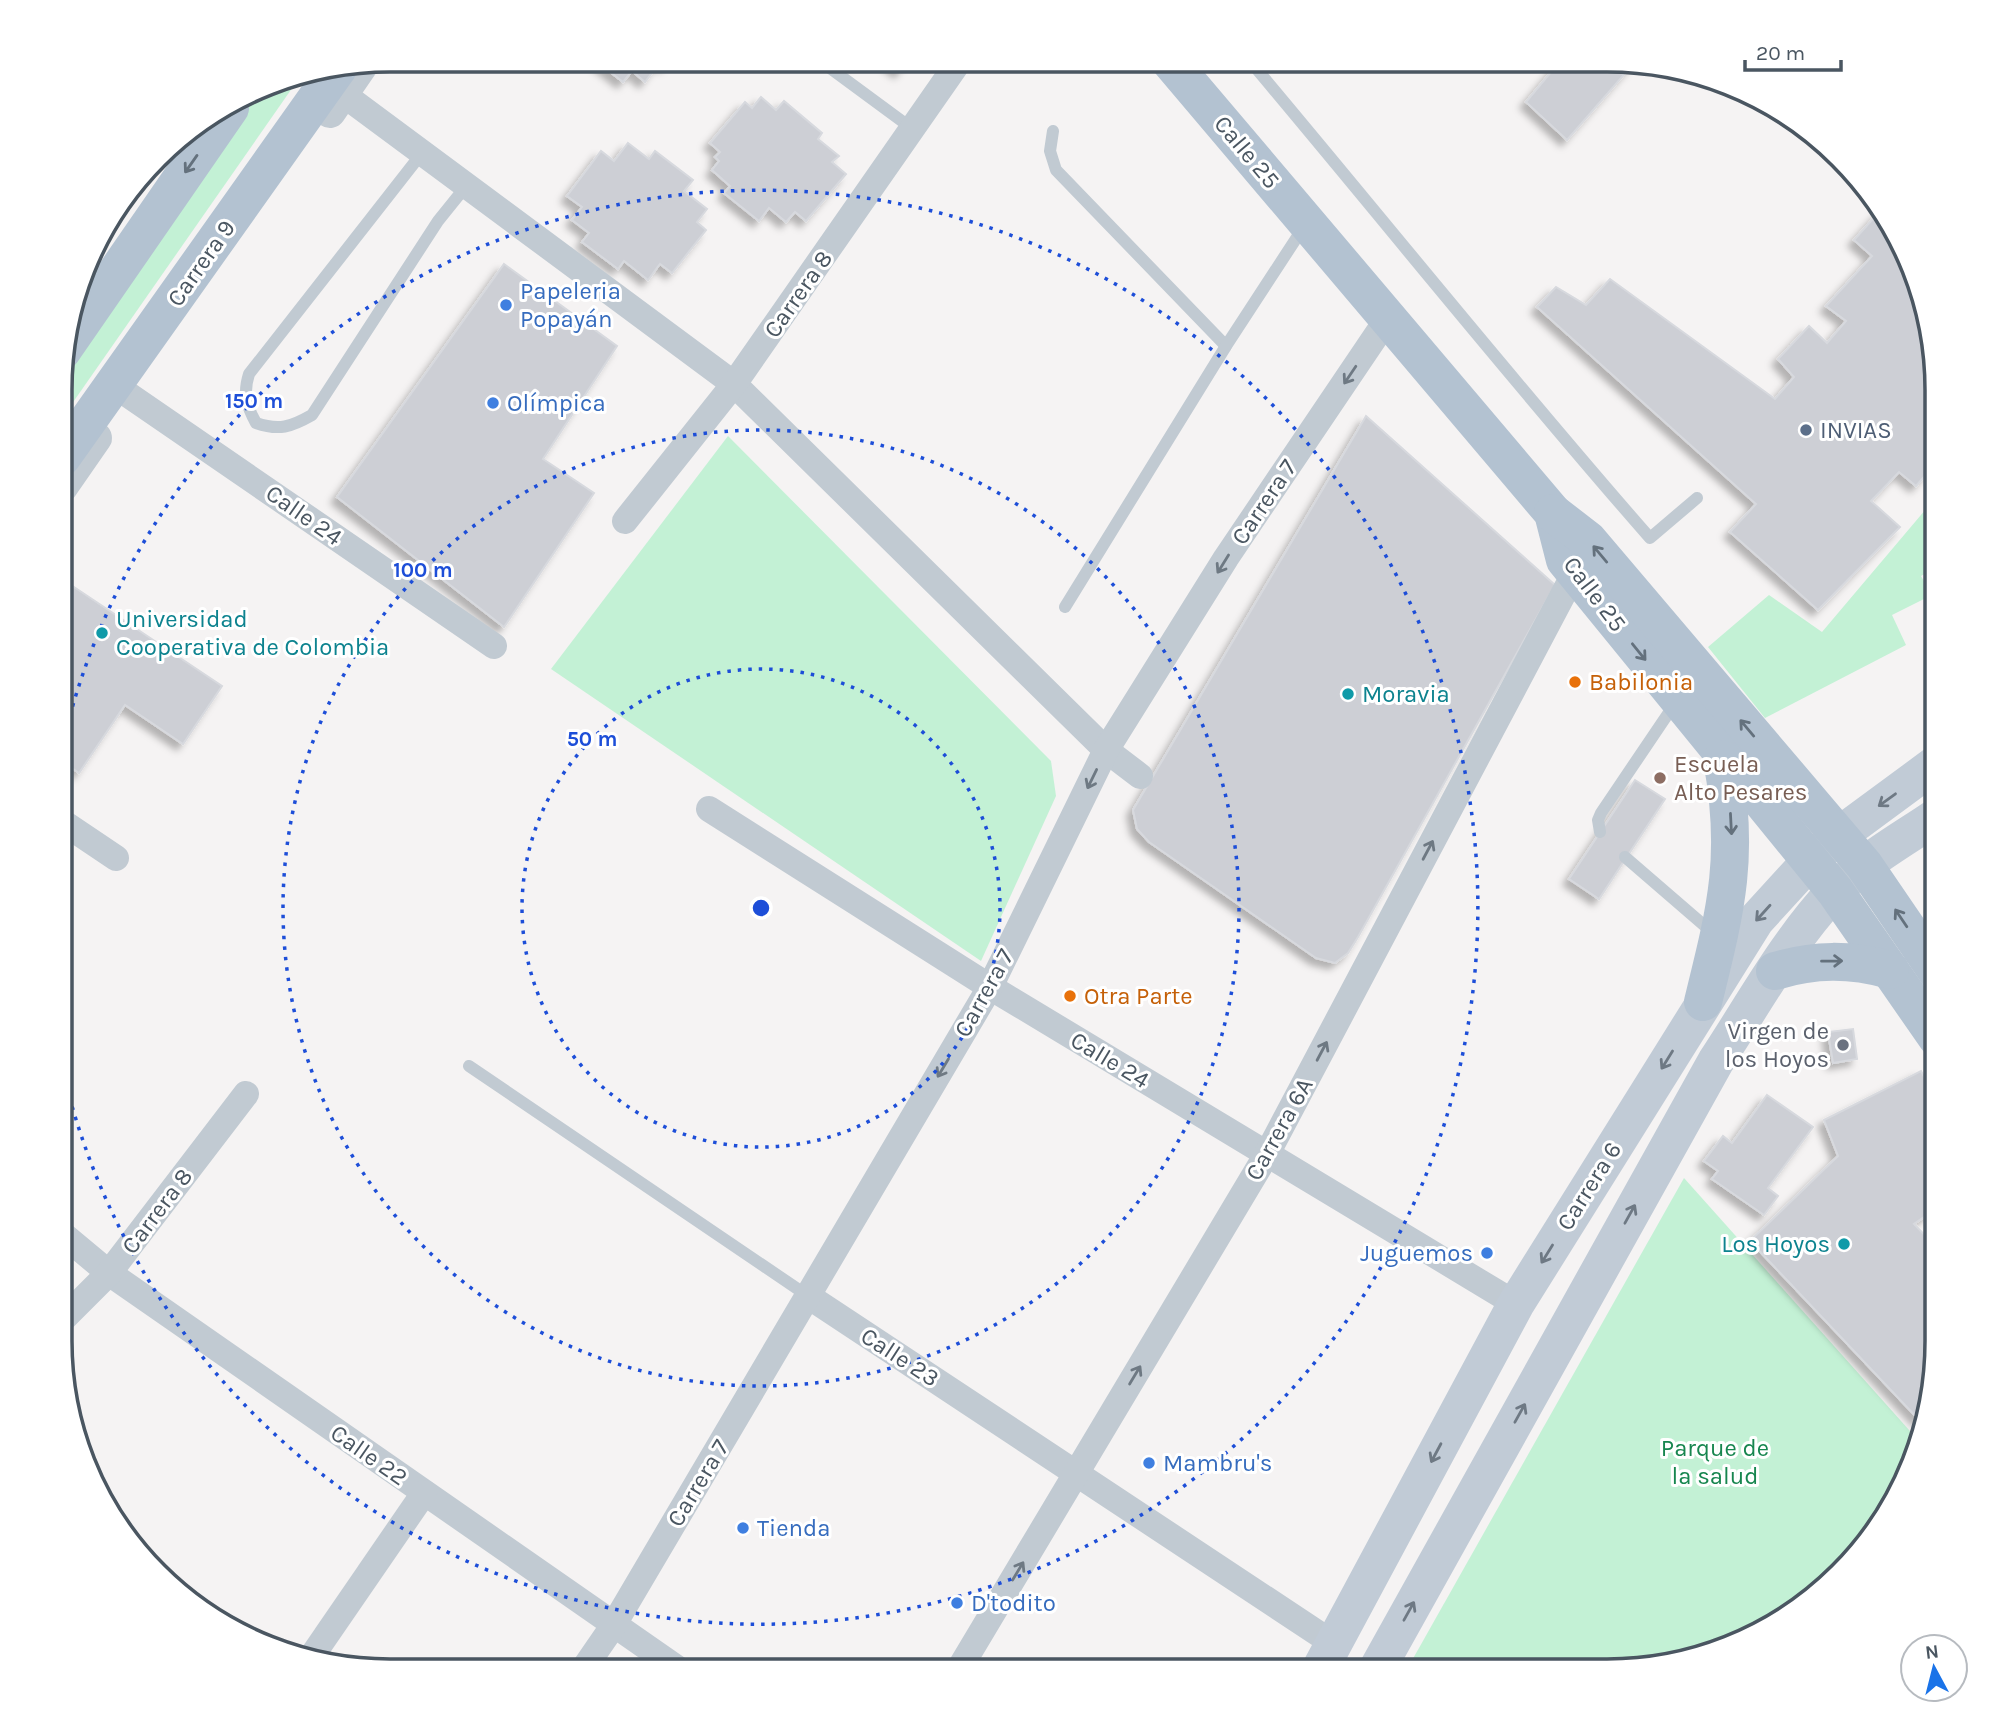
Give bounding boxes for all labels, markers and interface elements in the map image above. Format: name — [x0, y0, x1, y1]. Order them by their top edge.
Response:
scale bar — [1745, 28, 1841, 72]
text: 20 m — [1756, 41, 1805, 65]
street label: Calle 25 — [1208, 110, 1286, 194]
one-way arrow — [184, 154, 198, 173]
street label: Carrera 9 — [161, 214, 241, 312]
street label: Carrera 8 — [758, 245, 838, 343]
place label: Papeleria Popayán — [520, 277, 621, 333]
marker: Papeleria Popayán — [498, 297, 514, 313]
one-way arrow — [1342, 364, 1356, 384]
text: 150 m — [225, 389, 283, 413]
place label: Olímpica — [507, 389, 606, 417]
marker: Olímpica — [485, 395, 501, 411]
place label: INVIAS — [1820, 416, 1892, 444]
marker: INVIAS — [1798, 422, 1814, 438]
street label: Carrera 7 — [1225, 454, 1303, 550]
street label: Calle 24 — [260, 479, 348, 551]
one-way arrow — [1592, 545, 1608, 563]
street label: Calle 25 — [1558, 551, 1632, 637]
one-way arrow — [1216, 553, 1230, 573]
text: 100 m — [393, 558, 453, 582]
place label: Universidad Cooperativa de Colombia — [116, 605, 389, 661]
marker: Universidad Cooperativa de Colombia — [94, 625, 110, 641]
one-way arrow — [1631, 642, 1647, 660]
place label: Babilonia — [1589, 668, 1693, 696]
marker: Babilonia — [1567, 674, 1583, 690]
place label: Moravia — [1362, 680, 1450, 708]
marker: Moravia — [1340, 686, 1356, 702]
one-way arrow — [1739, 719, 1754, 737]
text: 50 m — [567, 727, 617, 751]
place label: Escuela Alto Pesares — [1674, 750, 1807, 806]
one-way arrow — [1085, 768, 1099, 789]
marker: Escuela Alto Pesares — [1652, 770, 1668, 786]
one-way arrow — [1878, 792, 1897, 807]
one-way arrow — [1725, 812, 1738, 835]
one-way arrow — [1422, 840, 1435, 861]
centre of rings — [749, 896, 773, 920]
one-way arrow — [1755, 904, 1771, 922]
one-way arrow — [1894, 909, 1908, 928]
street label: Carrera 7 — [948, 944, 1020, 1042]
one-way arrow — [1821, 954, 1844, 968]
place label: Otra Parte — [1084, 982, 1193, 1010]
marker: Otra Parte — [1062, 988, 1078, 1004]
place label: Virgen de los Hoyos — [1725, 1017, 1829, 1073]
street label: Calle 24 — [1066, 1026, 1154, 1094]
marker: Virgen de los Hoyos — [1835, 1037, 1851, 1053]
one-way arrow — [1315, 1041, 1329, 1062]
one-way arrow — [1659, 1050, 1673, 1070]
one-way arrow — [935, 1057, 949, 1077]
street label: Carrera 6A — [1239, 1073, 1319, 1185]
street label: Carrera 6 — [1551, 1137, 1627, 1235]
street label: Carrera 8 — [116, 1163, 198, 1259]
one-way arrow — [1623, 1204, 1637, 1224]
place label: Los Hoyos — [1721, 1230, 1830, 1258]
marker: Los Hoyos — [1836, 1236, 1852, 1252]
place label: Juguemos — [1360, 1239, 1473, 1267]
one-way arrow — [1540, 1244, 1554, 1264]
marker: Juguemos — [1479, 1245, 1495, 1261]
street label: Calle 23 — [856, 1321, 944, 1393]
one-way arrow — [1128, 1366, 1142, 1386]
one-way arrow — [1513, 1403, 1527, 1423]
street label: Calle 22 — [325, 1419, 413, 1491]
street label: Carrera 7 — [661, 1434, 735, 1532]
park label: Parque de la salud — [1661, 1434, 1769, 1490]
one-way arrow — [1429, 1442, 1443, 1462]
place label: Mambru's — [1163, 1449, 1272, 1477]
marker: Mambru's — [1141, 1455, 1157, 1471]
place label: Tienda — [757, 1514, 830, 1542]
marker: Tienda — [735, 1520, 751, 1536]
one-way arrow — [1011, 1561, 1025, 1581]
place label: D'todito — [971, 1589, 1056, 1617]
marker: D'todito — [949, 1595, 965, 1611]
one-way arrow — [1402, 1602, 1416, 1622]
north arrow — [1899, 1633, 1969, 1703]
text: N — [1924, 1640, 1940, 1664]

